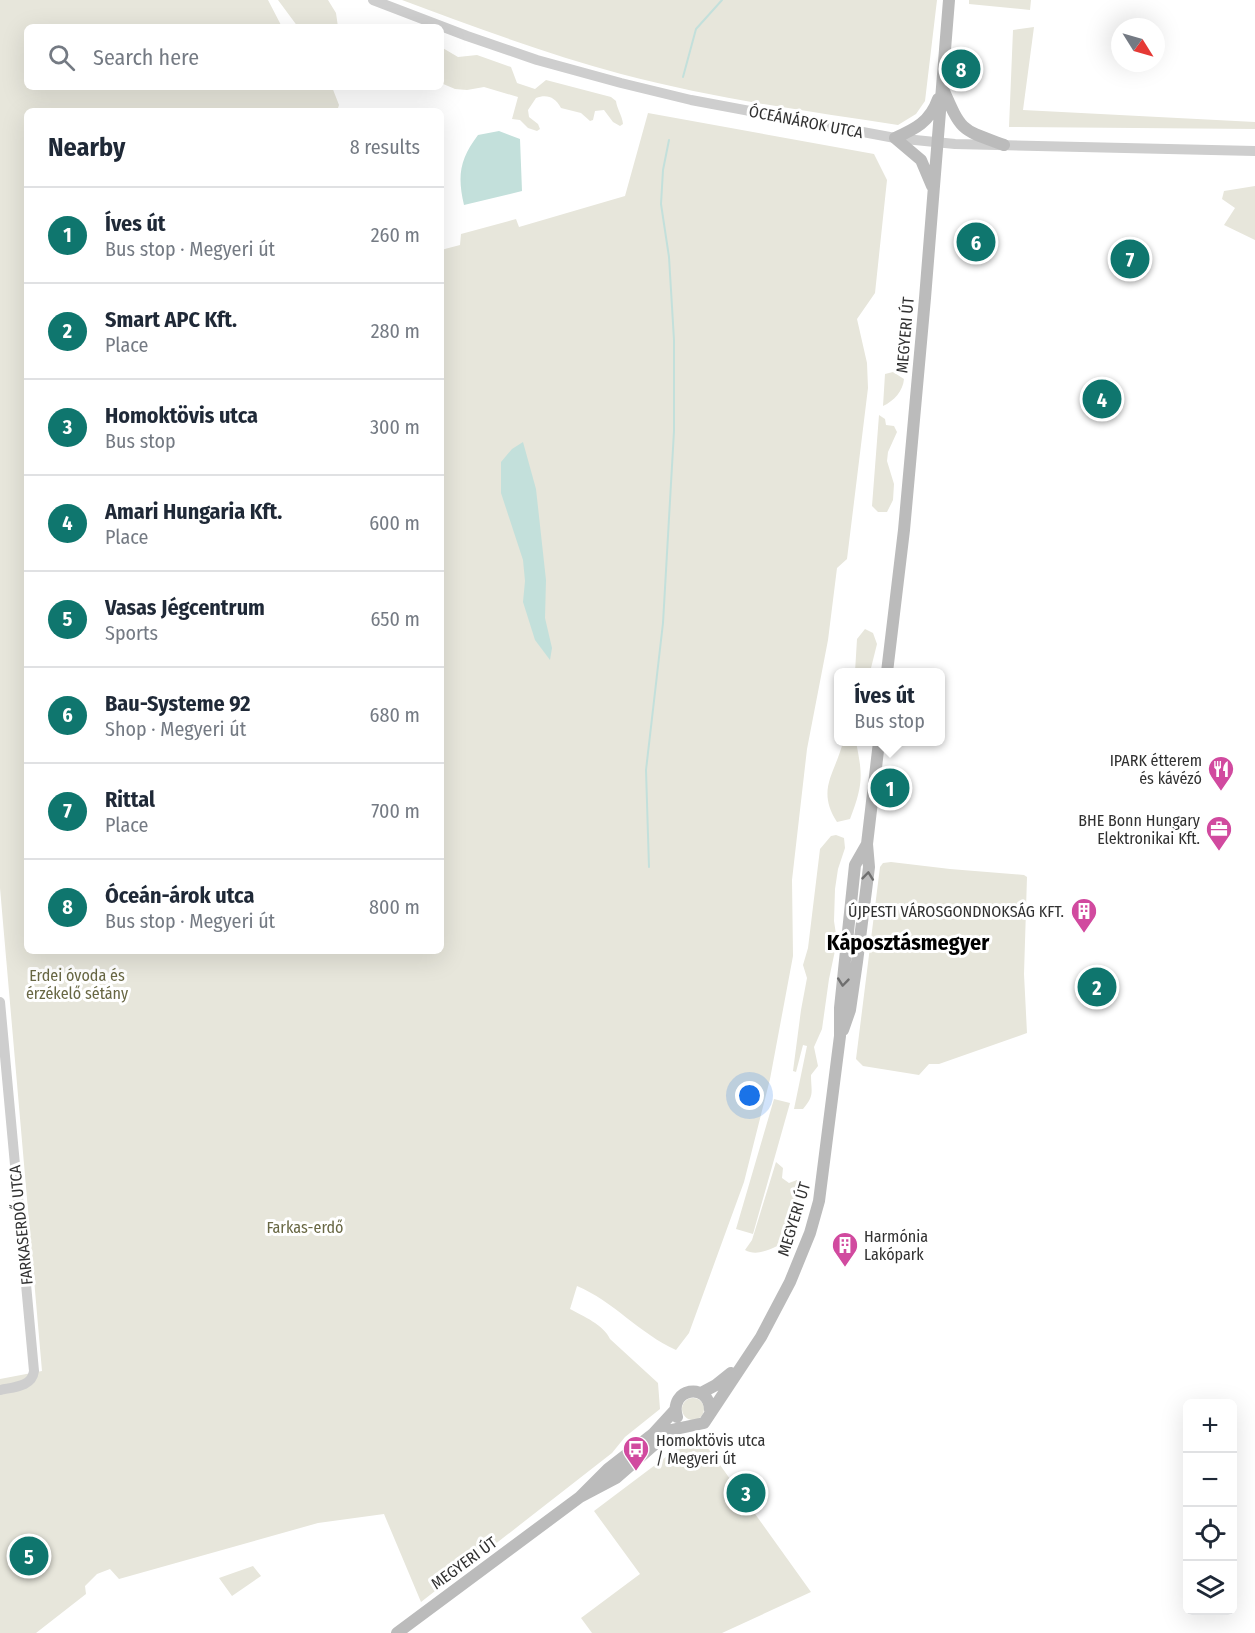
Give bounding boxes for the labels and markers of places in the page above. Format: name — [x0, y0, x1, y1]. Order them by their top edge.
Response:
pin: 8 — [942, 46, 980, 92]
pin: 6 — [956, 220, 996, 264]
pin: 7 — [1110, 236, 1150, 282]
pin: 4 — [1082, 376, 1122, 422]
place label: IPARK étterem és kávézó — [1110, 751, 1202, 788]
restaurant icon: IPARK étterem és kávézó — [1206, 754, 1236, 792]
pin: 1 — [870, 766, 910, 810]
place label: BHE Bonn Hungary Elektronikai Kft. — [1078, 811, 1201, 848]
office icon: BHE Bonn Hungary Elektronikai Kft. — [1204, 814, 1234, 852]
building icon: ÚJPESTI VÁROSGONDNOKSÁG KFT. — [1069, 896, 1099, 934]
place label: ÚJPESTI VÁROSGONDNOKSÁG KFT. — [848, 902, 1064, 921]
pin: 2 — [1078, 964, 1116, 1010]
place label: Harmónia Lakópark — [864, 1227, 928, 1264]
building icon: Harmónia Lakópark — [830, 1230, 860, 1268]
place label: Homoktövis utca / Megyeri út — [656, 1431, 765, 1468]
bus stop icon: Homoktövis utca / Megyeri út — [621, 1434, 651, 1472]
pin: 3 — [726, 1470, 766, 1516]
pin: 5 — [9, 1534, 48, 1578]

